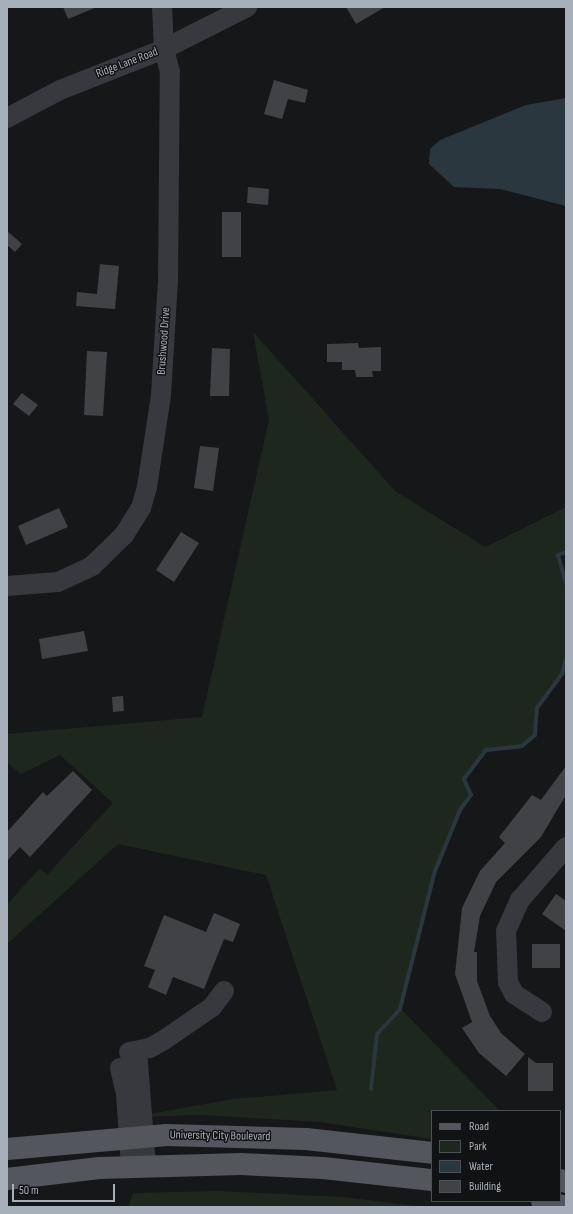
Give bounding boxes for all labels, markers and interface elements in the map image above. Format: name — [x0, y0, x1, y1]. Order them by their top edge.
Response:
street label: Ridge Lane Road — [94, 45, 160, 81]
street label: Brushwood Drive — [154, 307, 174, 375]
legend — [431, 1110, 561, 1202]
text: Road — [469, 1119, 489, 1134]
street label: University City Boulevard — [170, 1128, 270, 1144]
text: Park — [469, 1139, 487, 1154]
text: Water — [469, 1159, 493, 1174]
scale bar — [14, 1176, 117, 1202]
text: Building — [469, 1179, 501, 1194]
text: 50 m — [19, 1183, 39, 1198]

